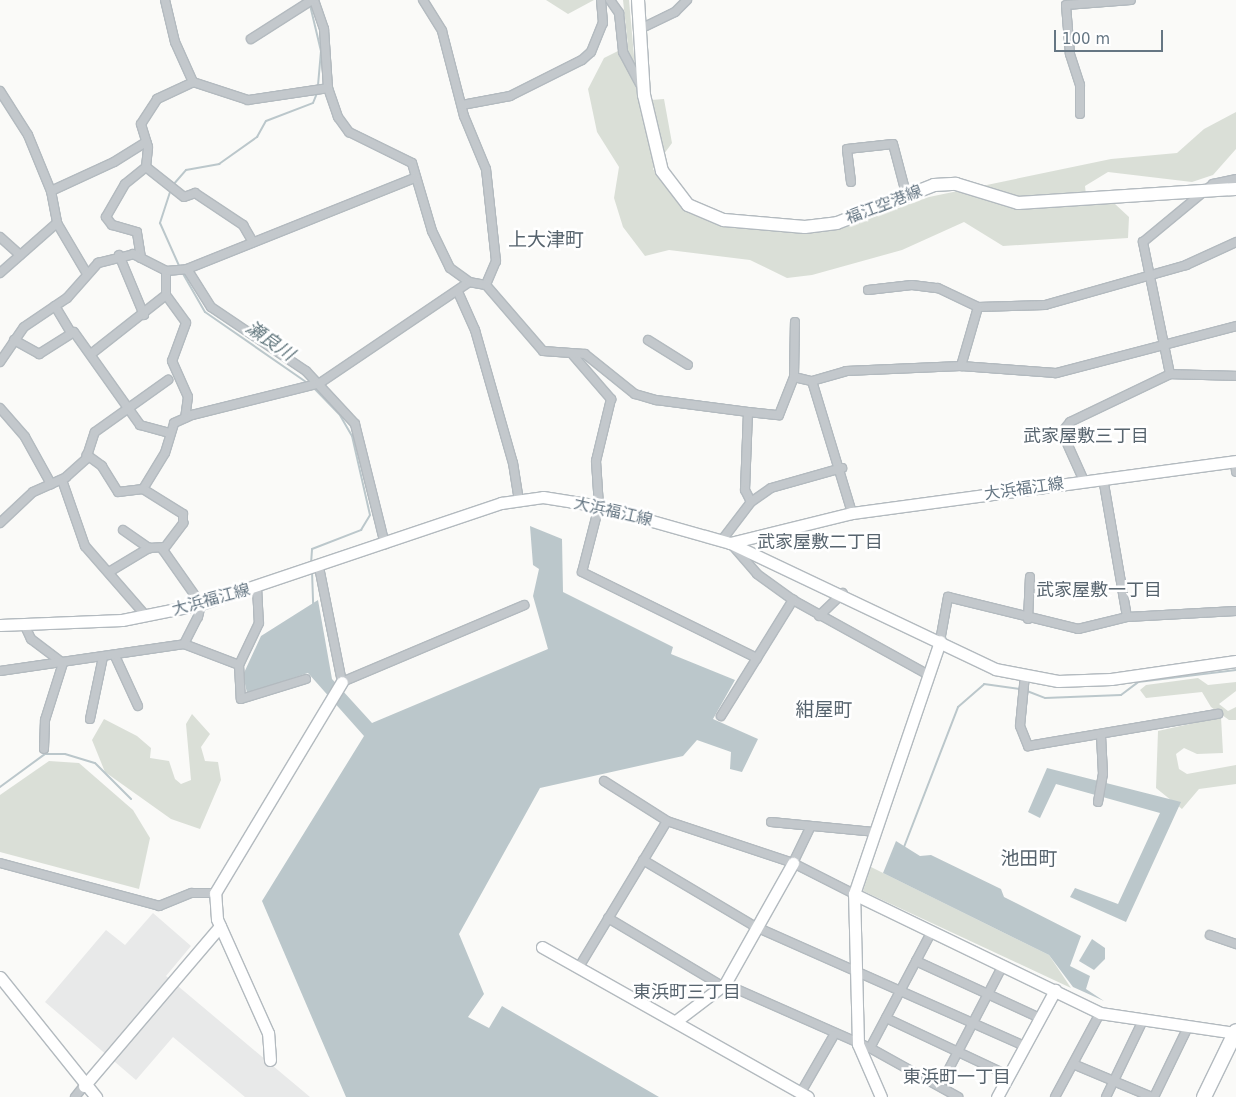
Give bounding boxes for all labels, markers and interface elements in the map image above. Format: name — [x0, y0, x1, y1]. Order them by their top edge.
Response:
scale bar — [1056, 20, 1165, 52]
text: 100 m — [1062, 30, 1110, 48]
street label: 福江空港線 — [843, 182, 925, 228]
district label: 上大津町 — [508, 229, 584, 251]
water label: 瀬良川 — [242, 317, 298, 365]
district label: 武家屋敷三丁目 — [1023, 425, 1149, 447]
street label: 大浜福江線 — [983, 474, 1065, 504]
street label: 大浜福江線 — [572, 494, 654, 530]
district label: 武家屋敷二丁目 — [757, 531, 883, 553]
district label: 武家屋敷一丁目 — [1036, 579, 1162, 601]
street label: 大浜福江線 — [170, 580, 252, 620]
district label: 紺屋町 — [796, 699, 852, 721]
district label: 池田町 — [1001, 848, 1057, 870]
district label: 東浜町三丁目 — [633, 981, 741, 1003]
district label: 東浜町一丁目 — [903, 1066, 1011, 1088]

